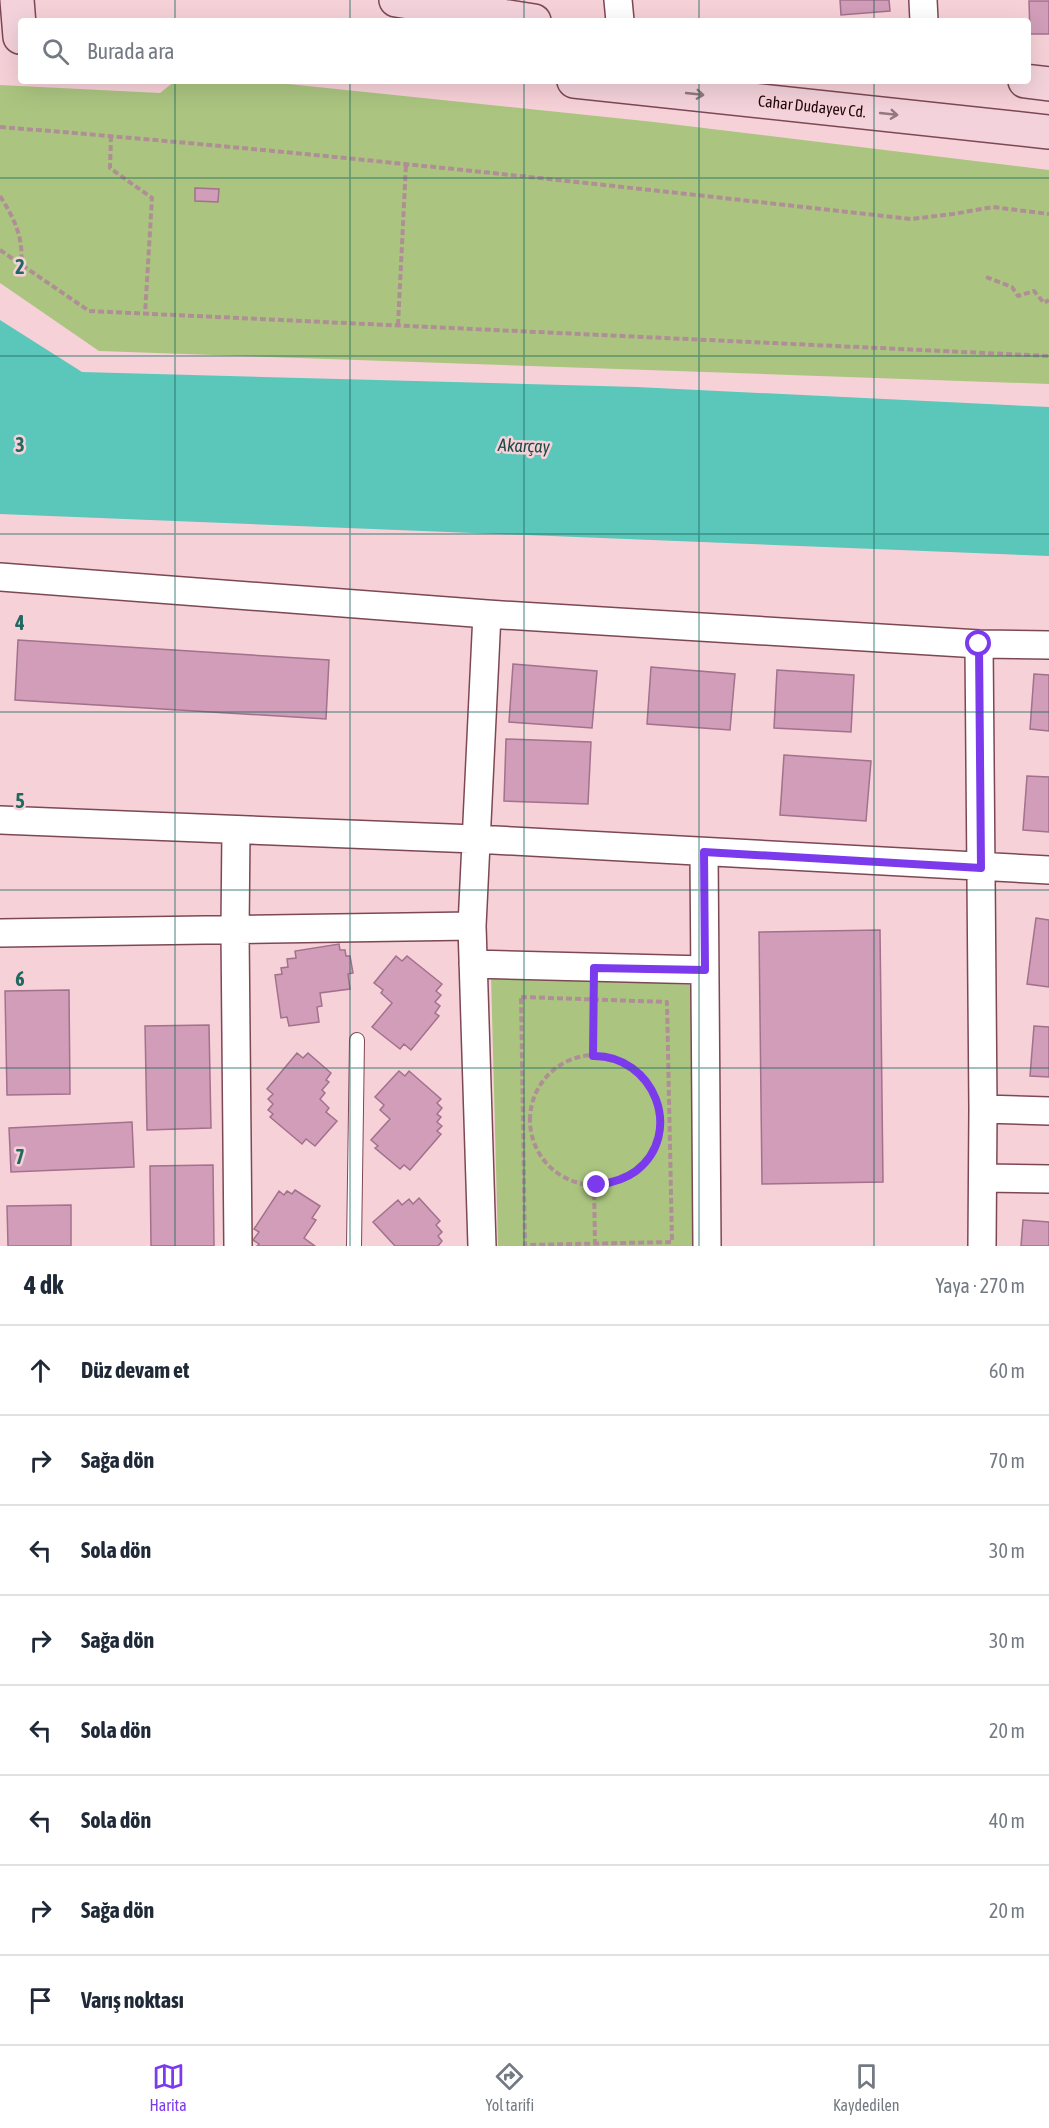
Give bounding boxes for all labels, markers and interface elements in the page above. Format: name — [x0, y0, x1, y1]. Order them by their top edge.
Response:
search box — [18, 18, 1031, 84]
icon: search — [39, 35, 72, 68]
text: Burada ara — [87, 38, 175, 64]
one-way arrow — [685, 89, 705, 100]
street label: Cahar Dudayev Cd. — [757, 91, 867, 122]
one-way arrow — [879, 109, 899, 120]
text: 2 — [15, 255, 25, 278]
text: 3 — [15, 433, 25, 456]
water label: Akarçay — [497, 434, 551, 457]
text: 4 — [14, 611, 25, 634]
route start — [965, 630, 991, 656]
text: 5 — [15, 789, 25, 812]
text: 6 — [15, 967, 25, 990]
text: 7 — [15, 1145, 25, 1168]
route end — [583, 1171, 609, 1197]
text: 4 dk — [24, 1270, 64, 1300]
text: Yaya · 270 m — [936, 1274, 1025, 1297]
icon: ahead — [24, 1354, 57, 1387]
text: Düz devam et — [81, 1357, 189, 1383]
text: 60 m — [989, 1359, 1025, 1382]
icon: right — [24, 1444, 57, 1477]
text: Sağa dön — [81, 1447, 154, 1473]
text: 70 m — [989, 1449, 1025, 1472]
icon: left — [24, 1534, 57, 1567]
text: Sola dön — [81, 1537, 151, 1563]
text: 30 m — [989, 1539, 1025, 1562]
icon: right — [24, 1624, 57, 1657]
text: Sağa dön — [81, 1627, 154, 1653]
text: 30 m — [989, 1629, 1025, 1652]
icon: left — [24, 1714, 57, 1747]
text: Sola dön — [81, 1717, 151, 1743]
text: 20 m — [989, 1719, 1025, 1742]
icon: left — [24, 1804, 57, 1837]
text: Sola dön — [81, 1807, 151, 1833]
text: 40 m — [989, 1809, 1025, 1832]
icon: right — [24, 1894, 57, 1927]
text: Sağa dön — [81, 1897, 154, 1923]
text: 20 m — [989, 1899, 1025, 1922]
icon: arrive — [24, 1984, 57, 2017]
text: Varış noktası — [81, 1987, 184, 2013]
tab: Harita — [149, 2060, 187, 2114]
tab: Yol tarifi — [486, 2060, 534, 2114]
tab: Kaydedilen — [833, 2060, 900, 2114]

